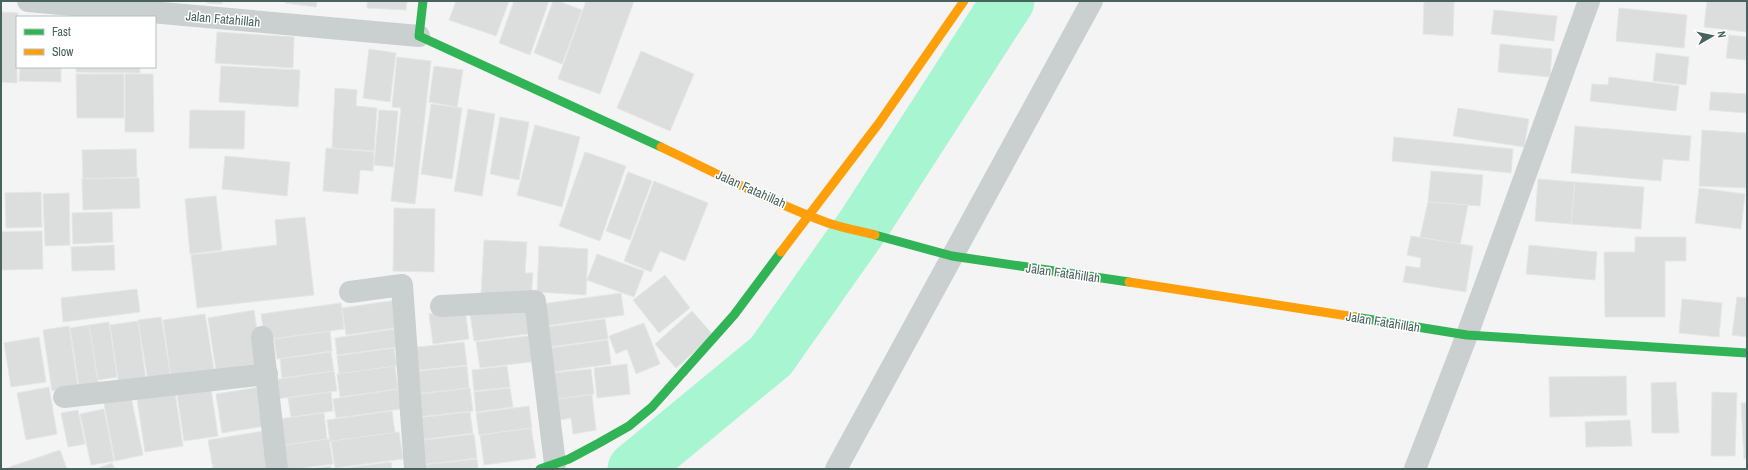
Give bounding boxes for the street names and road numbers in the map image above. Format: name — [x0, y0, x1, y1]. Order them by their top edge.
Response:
street label: Jalan Fatahillah — [185, 7, 261, 31]
street label: Jalan Fatahillah — [713, 166, 789, 212]
street label: Jalan Fatahillah — [1025, 259, 1101, 287]
street label: Jalan Fatahillah — [1345, 308, 1421, 336]

